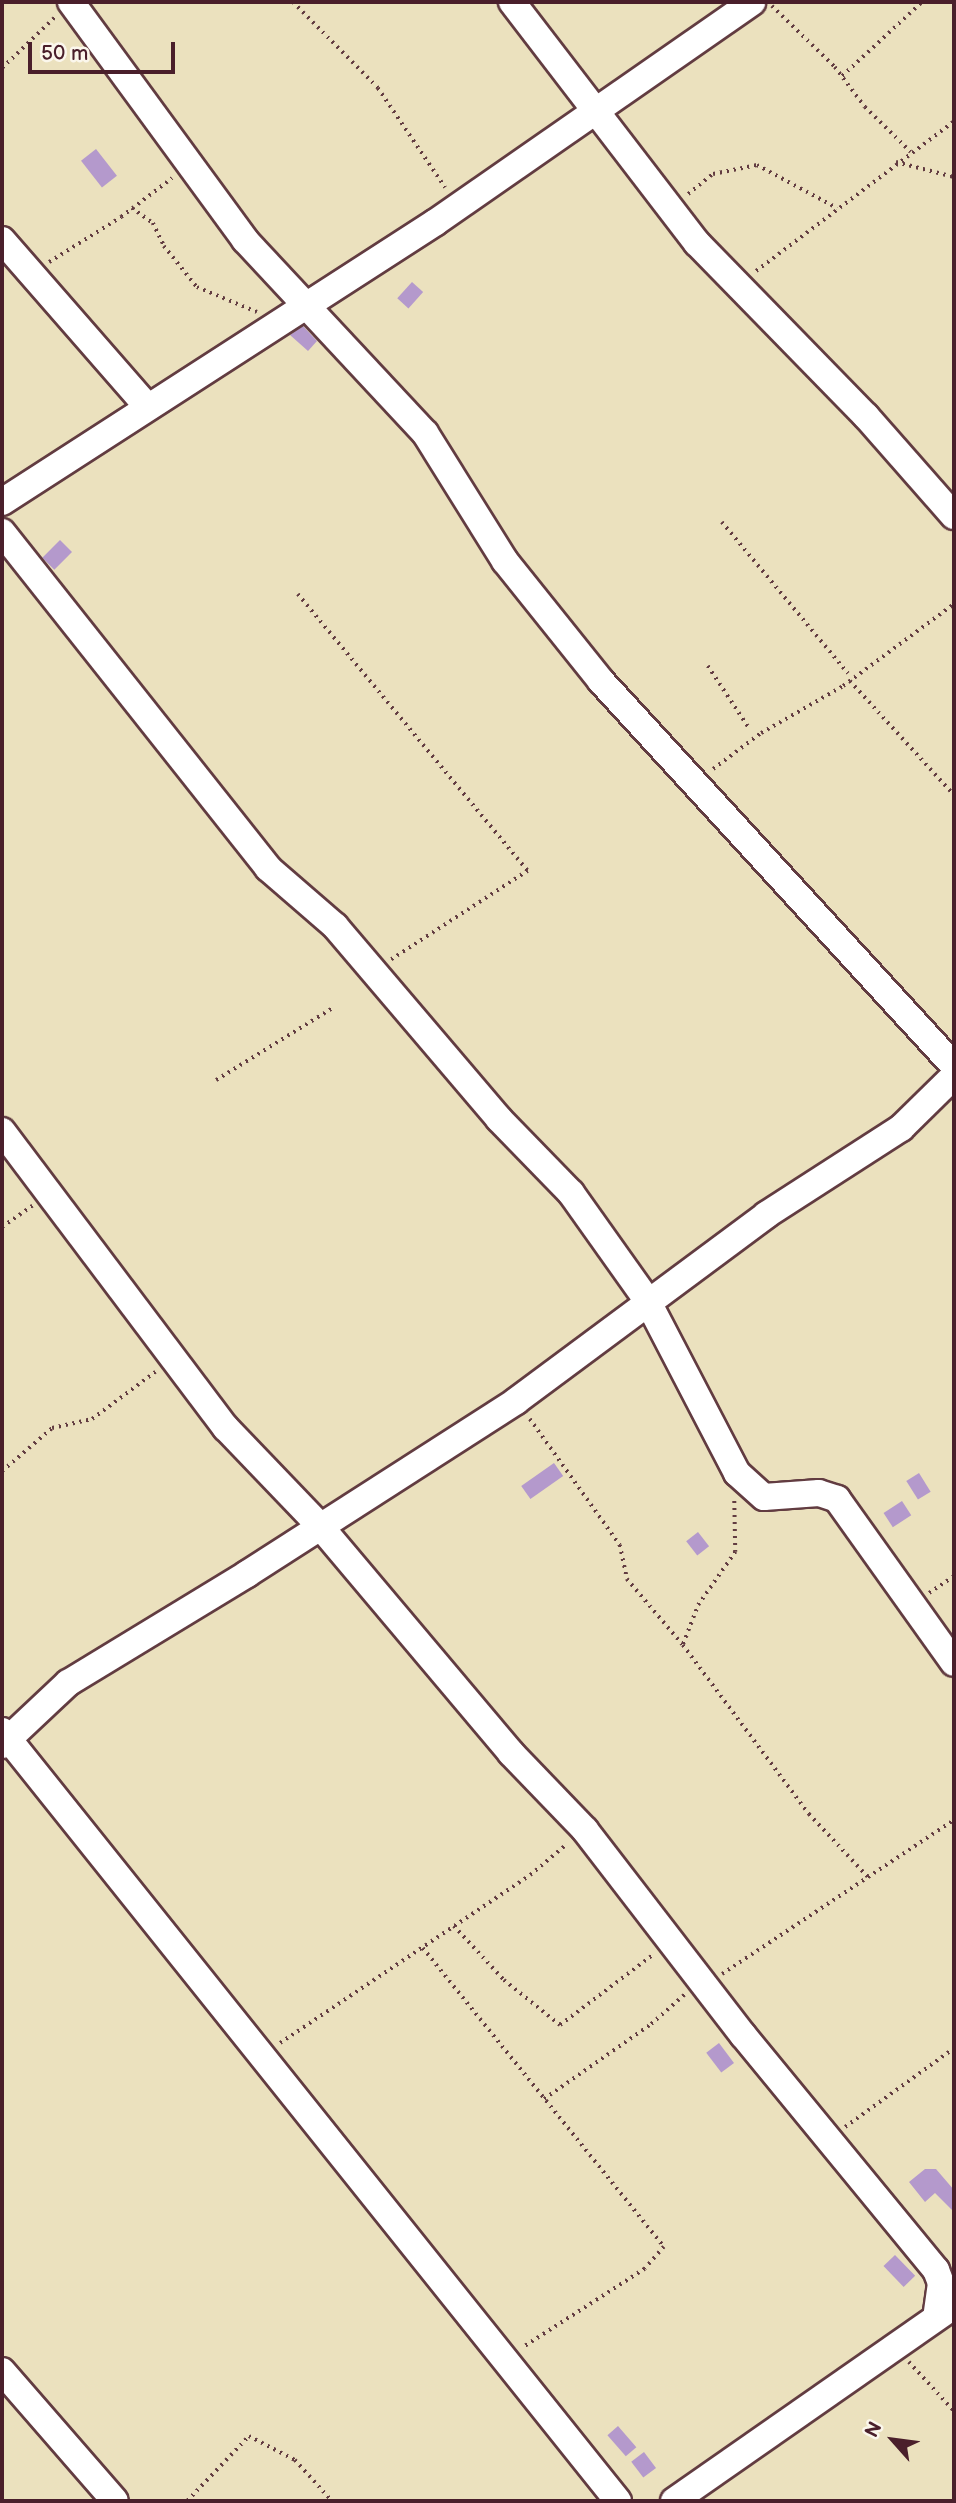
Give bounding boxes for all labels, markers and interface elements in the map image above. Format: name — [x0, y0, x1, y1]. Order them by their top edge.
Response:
scale bar — [32, 28, 178, 72]
text: 50 m — [41, 41, 88, 66]
north arrow — [858, 2405, 928, 2475]
text: N — [861, 2418, 888, 2442]

